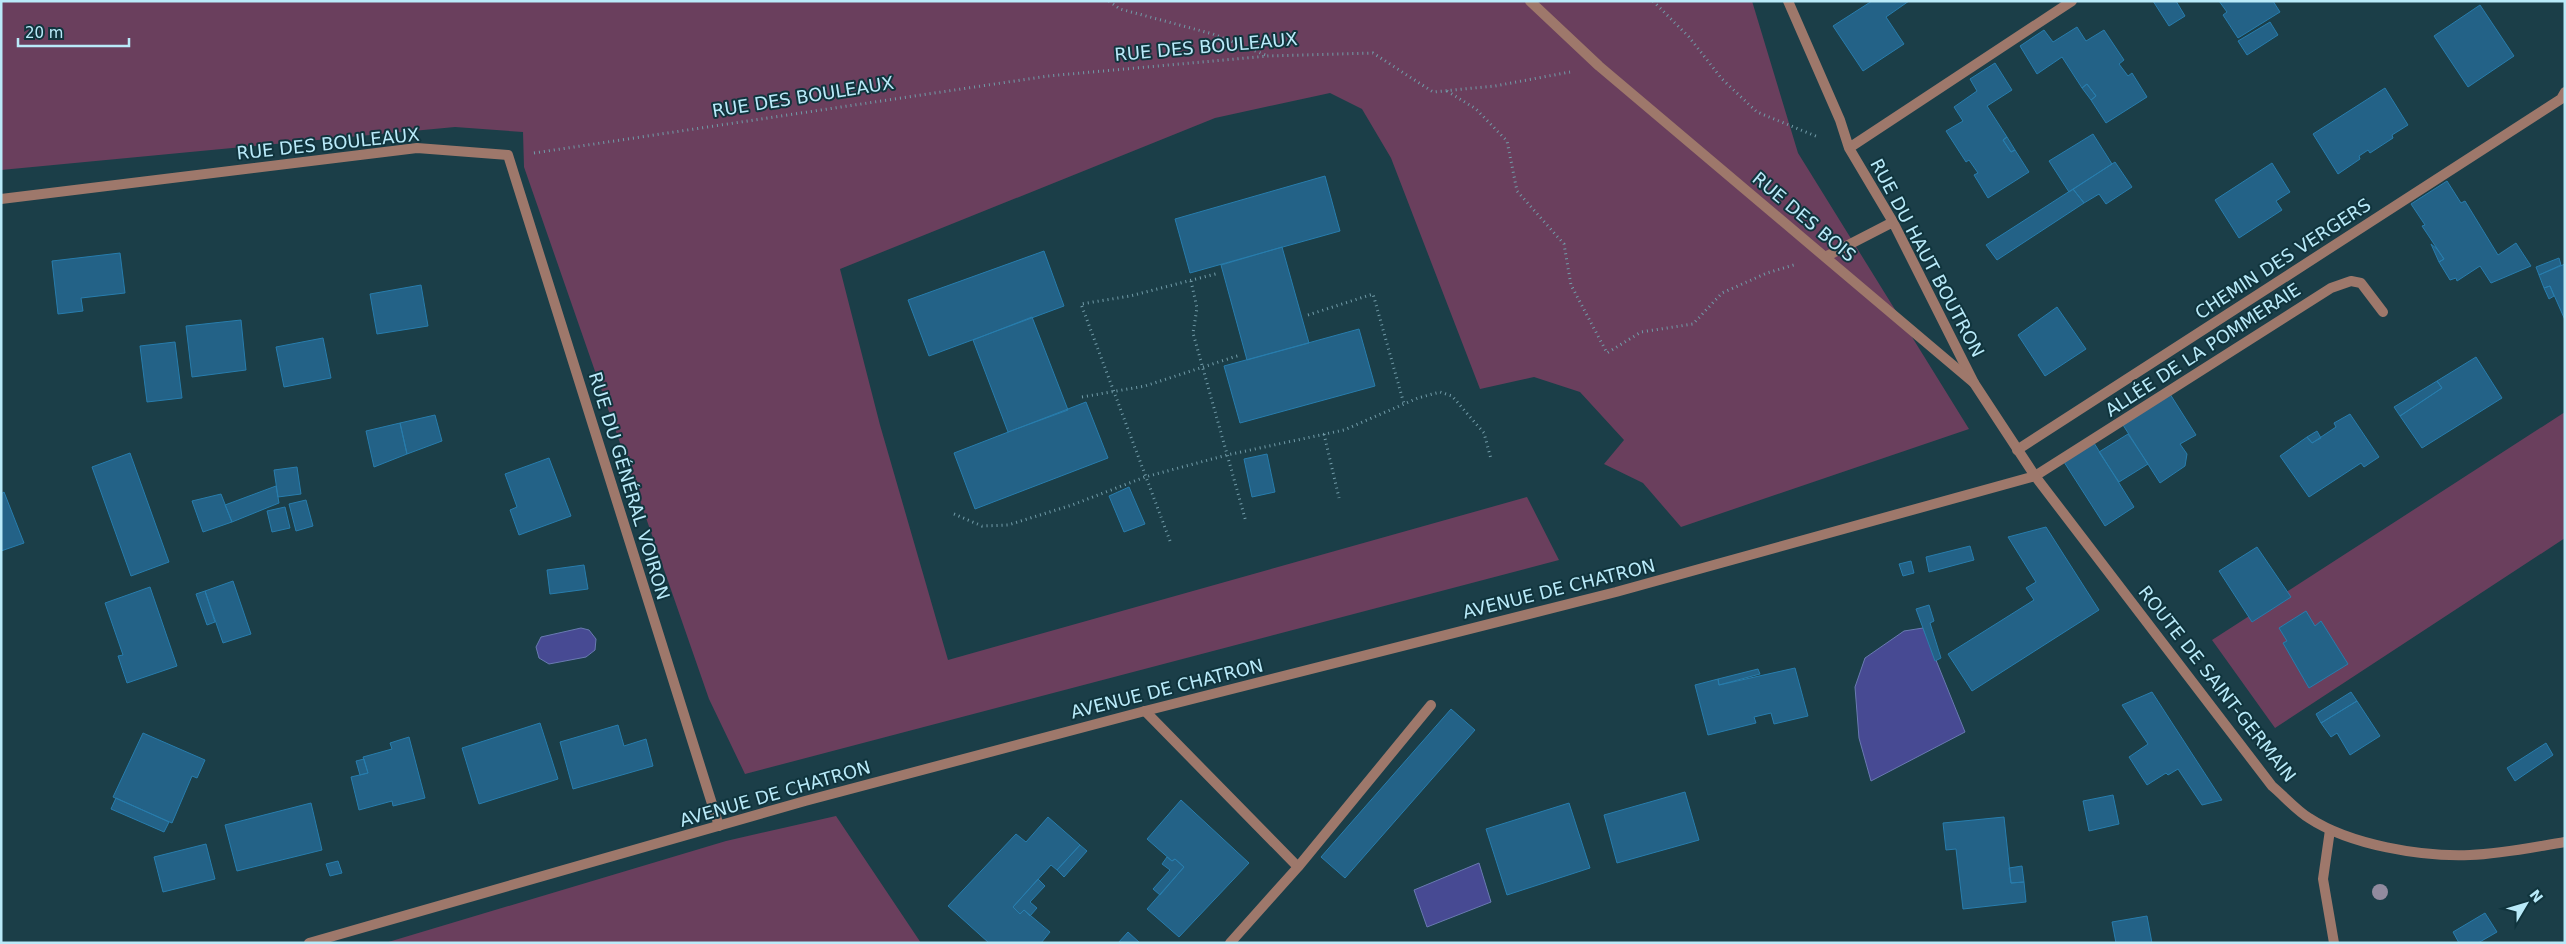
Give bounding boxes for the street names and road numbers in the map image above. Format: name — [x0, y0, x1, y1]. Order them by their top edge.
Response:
street label: RUE DES BOULEAUX — [1114, 28, 1298, 65]
street label: RUE DES BOULEAUX — [711, 72, 895, 121]
street label: RUE DES BOULEAUX — [235, 123, 420, 164]
street label: RUE DU HAUT BOUTRON — [1866, 155, 1989, 361]
street label: RUE DES BOIS — [1749, 167, 1860, 266]
street label: CHEMIN DES VERGERS — [2191, 194, 2375, 323]
street label: ALLÉE DE LA POMMERAIE — [2101, 279, 2304, 421]
street label: RUE DU GÉNÉRAL VOIRON — [585, 369, 674, 602]
street label: AVENUE DE CHATRON — [1460, 554, 1657, 623]
street label: ROUTE DE SAINT-GERMAIN — [2134, 582, 2300, 786]
street label: AVENUE DE CHATRON — [1068, 654, 1265, 723]
street label: AVENUE DE CHATRON — [677, 756, 873, 831]

